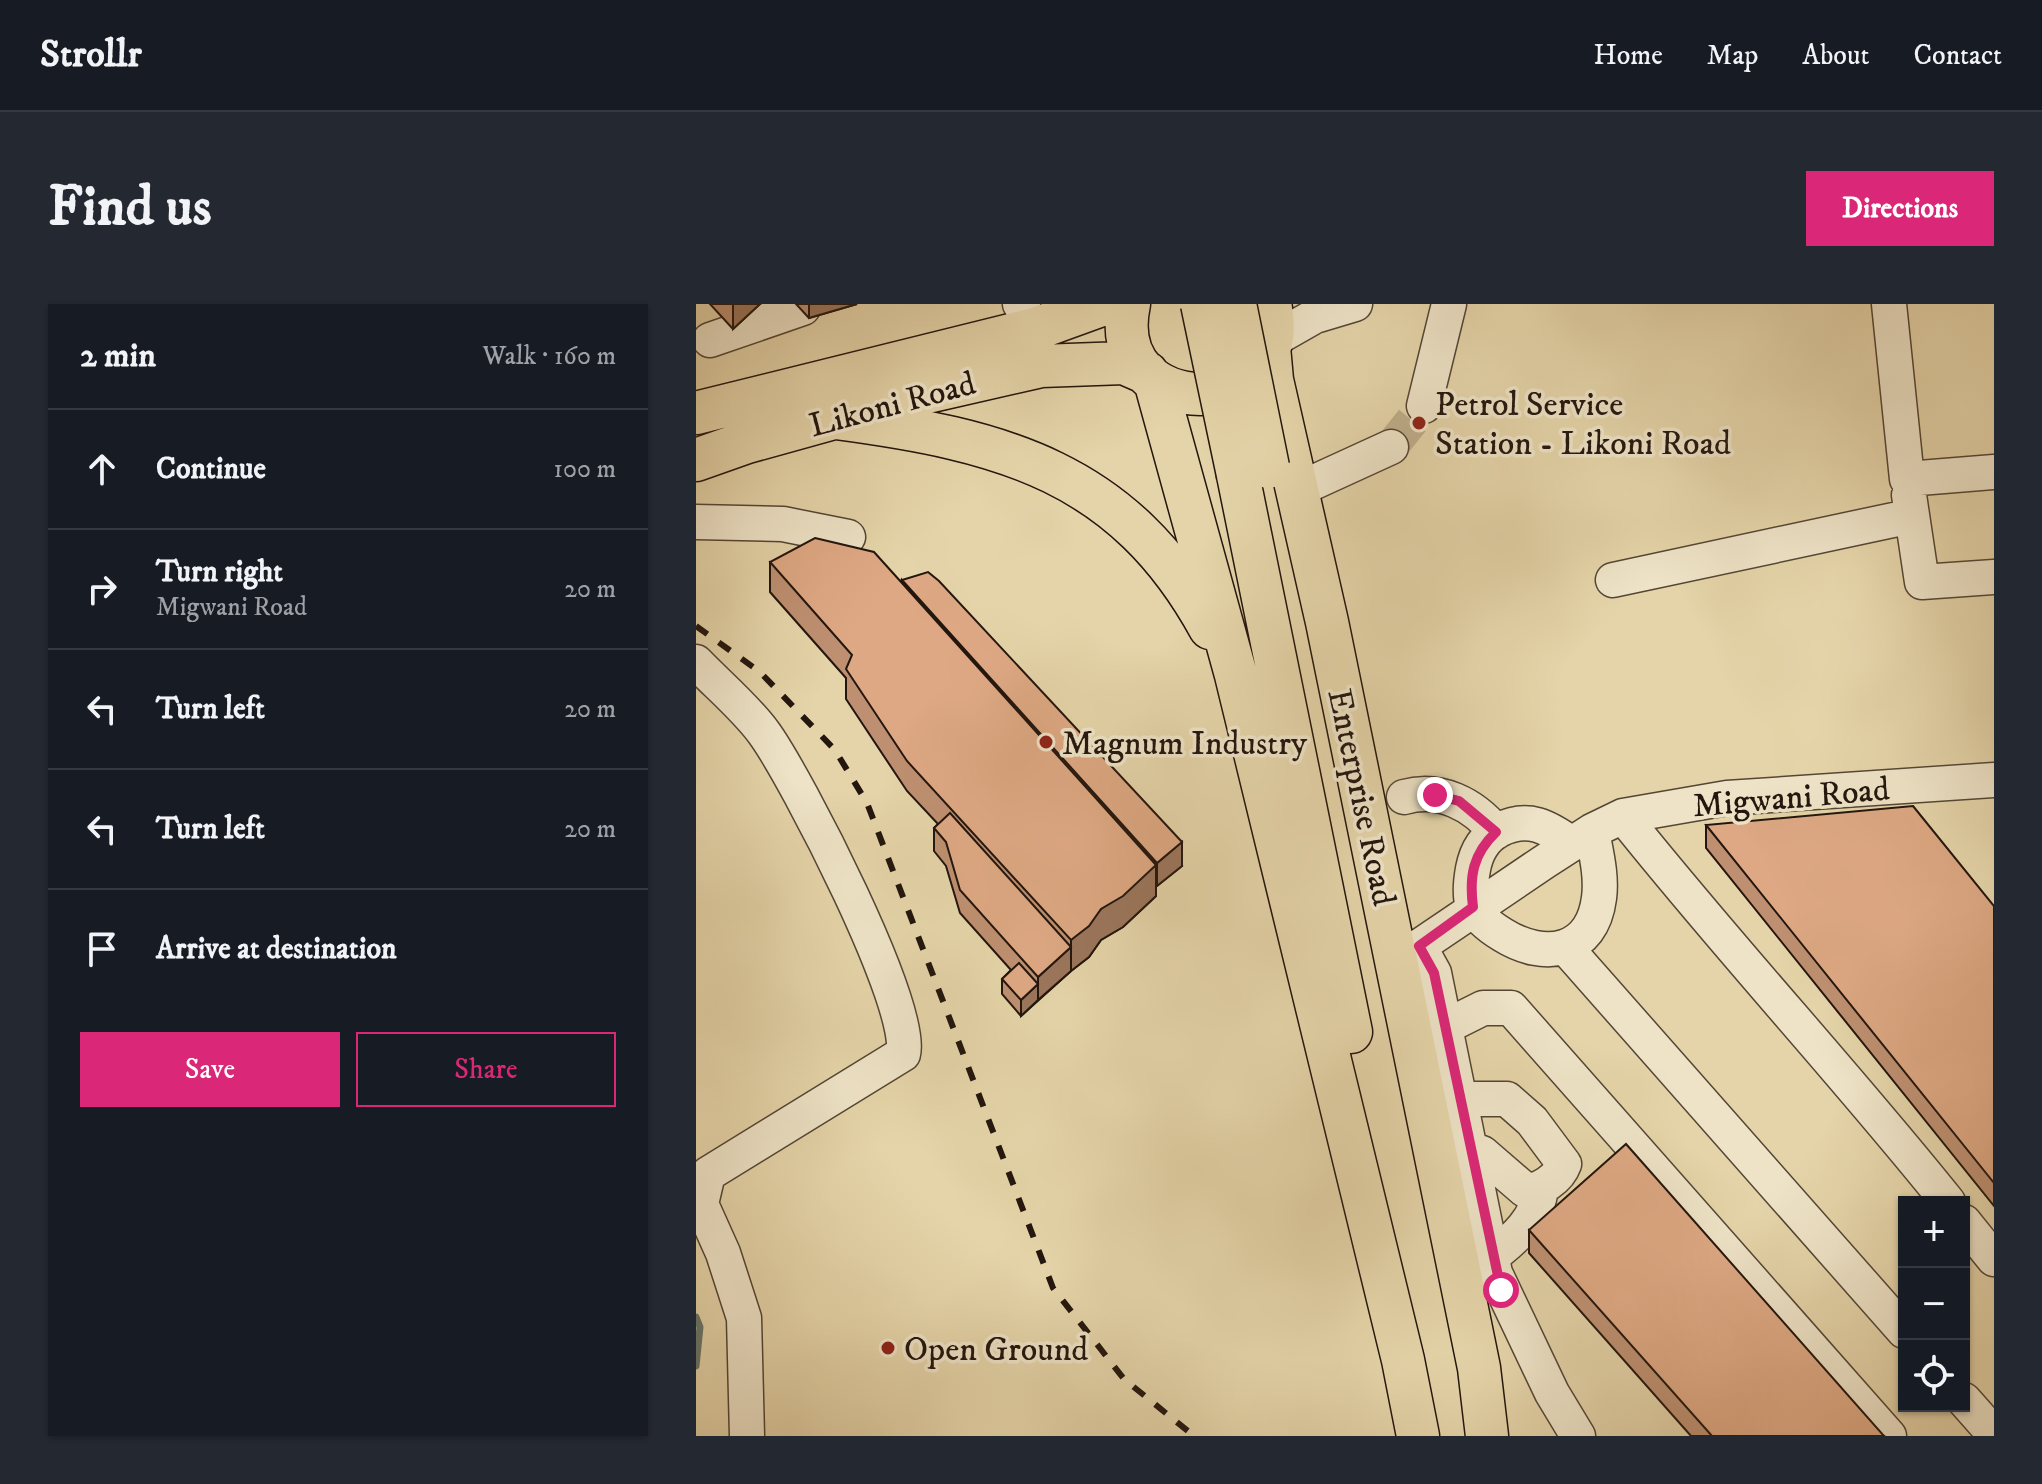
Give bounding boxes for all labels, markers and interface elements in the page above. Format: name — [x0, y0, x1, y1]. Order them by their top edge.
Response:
text: Strollr — [40, 31, 142, 79]
text: Home — [1594, 38, 1663, 73]
text: Map — [1707, 38, 1758, 73]
text: About — [1802, 38, 1869, 73]
text: Contact — [1913, 38, 2002, 73]
button: Directions — [1806, 171, 1994, 246]
text: Find us — [48, 173, 212, 243]
text: 2 min — [80, 335, 156, 377]
text: Walk · 160 m — [483, 340, 616, 373]
street label: Likoni Road — [805, 363, 980, 447]
place label: Petrol Service Station - Likoni Road — [1435, 384, 1731, 465]
marker: Petrol Service Station - Likoni Road — [1410, 414, 1428, 432]
icon: ahead — [80, 447, 124, 491]
text: Continue — [156, 451, 266, 488]
text: 100 m — [553, 453, 616, 486]
text: Turn right — [156, 554, 283, 591]
icon: right — [80, 567, 124, 611]
text: 20 m — [564, 573, 616, 606]
text: Migwani Road — [156, 591, 307, 624]
street label: Enterprise Road — [1318, 685, 1405, 910]
icon: left — [80, 687, 124, 731]
text: Turn left — [156, 691, 265, 728]
text: 20 m — [564, 693, 616, 726]
place label: Magnum Industry — [1062, 723, 1308, 765]
marker: Magnum Industry — [1037, 733, 1055, 751]
street label: Migwani Road — [1691, 768, 1891, 828]
route end — [1417, 777, 1453, 813]
icon: left — [80, 807, 124, 851]
text: Turn left — [156, 811, 265, 848]
text: 20 m — [564, 813, 616, 846]
icon: arrive — [80, 927, 124, 971]
text: Arrive at destination — [156, 931, 397, 968]
button: Save — [80, 1032, 340, 1107]
button: Share — [356, 1032, 616, 1107]
map controls — [1898, 1196, 1970, 1412]
button: + — [1898, 1196, 1970, 1268]
button: − — [1898, 1268, 1970, 1340]
route start — [1483, 1272, 1519, 1308]
place label: Open Ground — [904, 1329, 1088, 1371]
marker: Open Ground — [879, 1339, 897, 1357]
button: locate — [1898, 1340, 1970, 1412]

